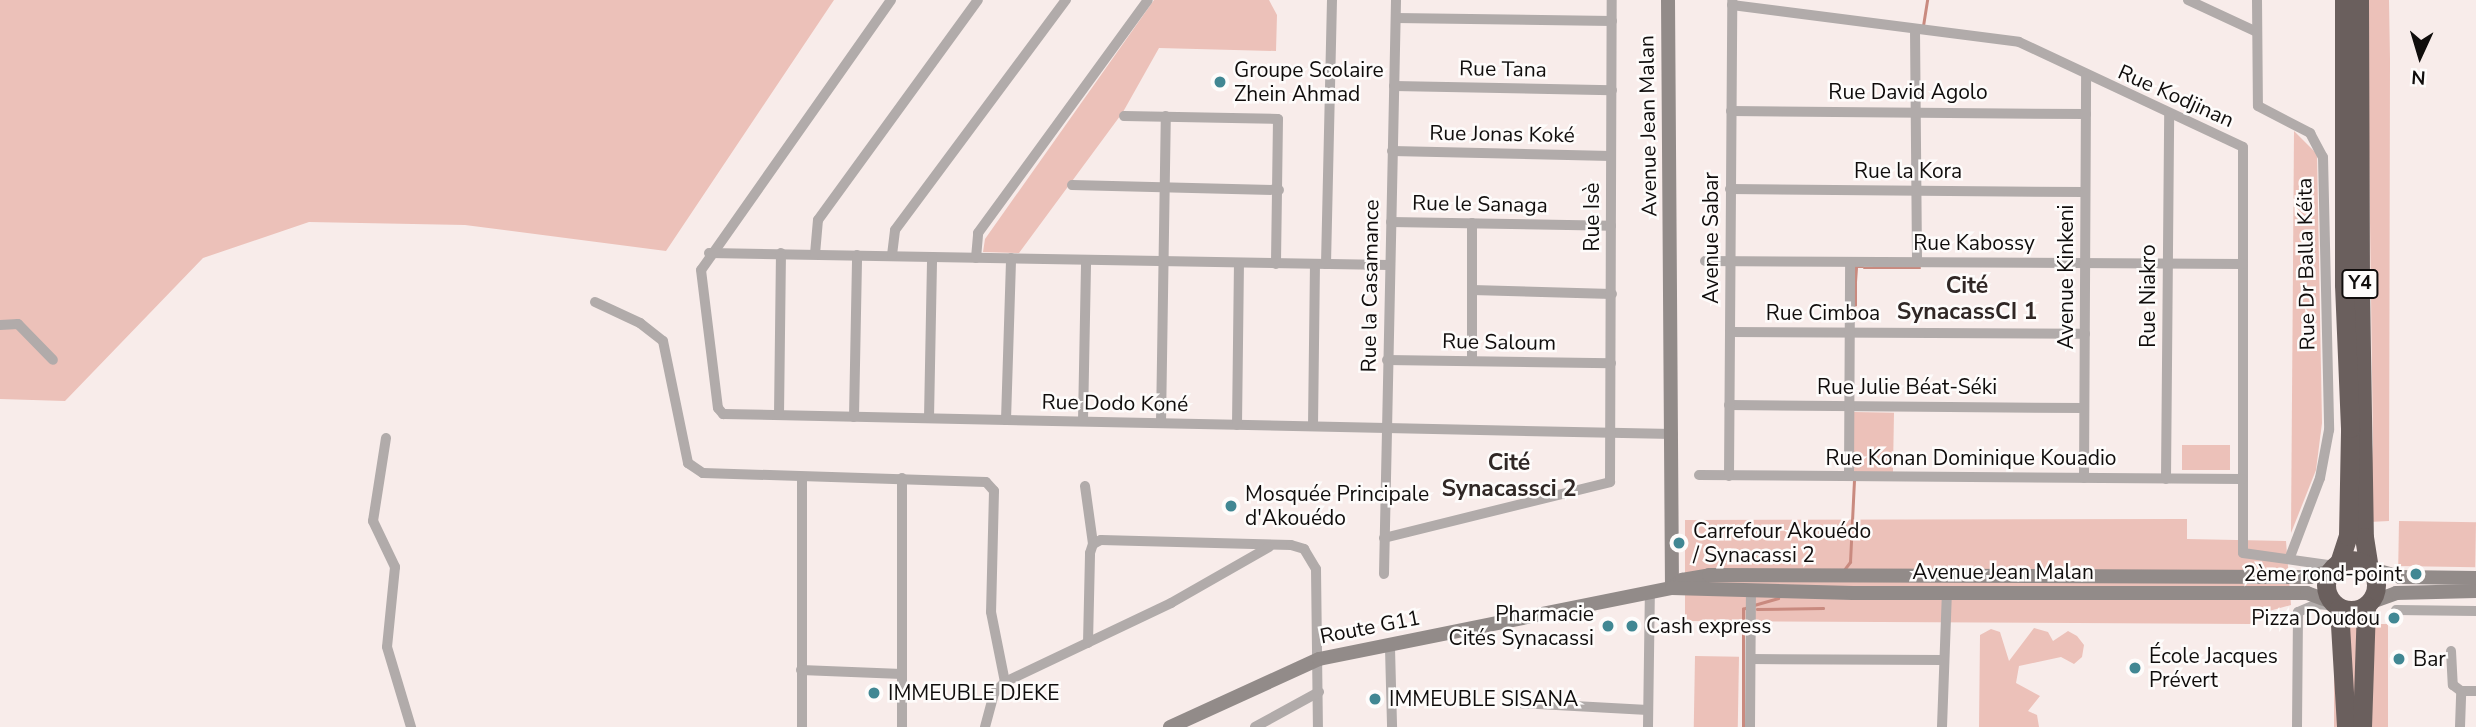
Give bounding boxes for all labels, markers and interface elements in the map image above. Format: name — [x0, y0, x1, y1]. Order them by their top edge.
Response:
north arrow — [2385, 21, 2455, 91]
street label: Avenue Jean Malan — [1634, 35, 1662, 217]
street label: Rue Tana — [1459, 56, 1547, 82]
place label: Groupe Scolaire Zhein Ahmad — [1234, 57, 1384, 107]
street label: Rue Kodjinan — [2114, 59, 2238, 133]
text: N — [2411, 63, 2427, 90]
marker: Groupe Scolaire Zhein Ahmad — [1212, 74, 1228, 90]
street label: Rue David Agolo — [1828, 79, 1988, 105]
street label: Rue Jonas Koké — [1429, 120, 1575, 148]
street label: Rue la Kora — [1854, 158, 1962, 184]
street label: Avenue Sabar — [1698, 172, 1724, 304]
street label: Rue Dr Balla Kéita — [2292, 177, 2320, 351]
street label: Rue Isè — [1579, 182, 1605, 252]
street label: Rue le Sanaga — [1412, 190, 1548, 218]
street label: Rue la Casamance — [1356, 199, 1384, 373]
street label: Avenue Kinkeni — [2053, 205, 2079, 349]
street label: Rue Kabossy — [1913, 230, 2035, 256]
street label: Rue Niakro — [2135, 244, 2161, 348]
road number: Y4 — [2341, 268, 2379, 300]
district label: Cité SynacassCI 1 — [1897, 272, 2037, 326]
street label: Rue Cimboa — [1766, 300, 1880, 326]
street label: Rue Saloum — [1442, 328, 1556, 356]
street label: Rue Julie Béat-Séki — [1817, 374, 1997, 400]
street label: Rue Dodo Koné — [1041, 389, 1189, 417]
street label: Rue Konan Dominique Kouadio — [1825, 445, 2117, 471]
district label: Cité Synacassci 2 — [1441, 449, 1577, 503]
place label: Mosquée Principale d'Akouédo — [1245, 481, 1429, 531]
marker: Mosquée Principale d'Akouédo — [1223, 498, 1239, 514]
place label: Carrefour Akouédo / Synacassi 2 — [1693, 518, 1871, 568]
marker: Carrefour Akouédo / Synacassi 2 — [1671, 535, 1687, 551]
street label: Avenue Jean Malan — [1912, 559, 2094, 585]
place label: 2ème rond-point — [2243, 561, 2402, 587]
marker: 2ème rond-point — [2408, 566, 2424, 582]
place label: Pharmacie Cités Synacassi — [1449, 601, 1594, 651]
street label: Route G11 — [1318, 605, 1422, 649]
place label: Pizza Doudou — [2251, 605, 2380, 631]
marker: Pizza Doudou — [2386, 610, 2402, 626]
place label: Cash express — [1646, 613, 1771, 639]
marker: Pharmacie Cités Synacassi — [1600, 618, 1616, 634]
marker: Cash express — [1624, 618, 1640, 634]
place label: École Jacques Prévert — [2149, 643, 2278, 693]
place label: Bar — [2413, 646, 2446, 672]
marker: Bar — [2391, 651, 2407, 667]
marker: École Jacques Prévert — [2127, 660, 2143, 676]
place label: IMMEUBLE DJEKE — [888, 680, 1059, 706]
marker: IMMEUBLE DJEKE — [866, 685, 882, 701]
place label: IMMEUBLE SISANA — [1389, 686, 1578, 712]
marker: IMMEUBLE SISANA — [1367, 691, 1383, 707]

